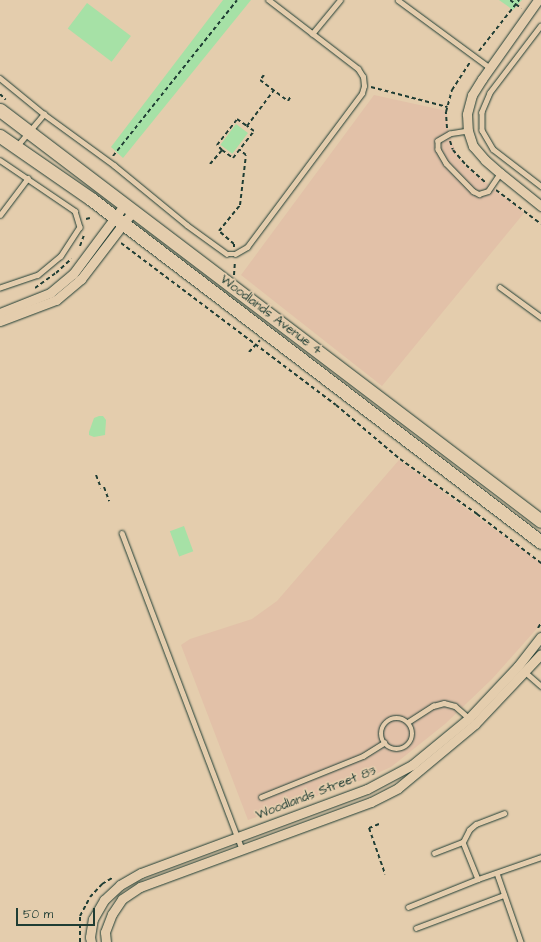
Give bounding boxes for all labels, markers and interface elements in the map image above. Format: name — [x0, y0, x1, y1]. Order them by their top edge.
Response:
street label: Woodlands Avenue 4 — [217, 272, 325, 358]
street label: Woodlands Street 83 — [254, 763, 378, 823]
scale bar — [18, 900, 97, 926]
text: 50 m — [23, 906, 53, 923]

